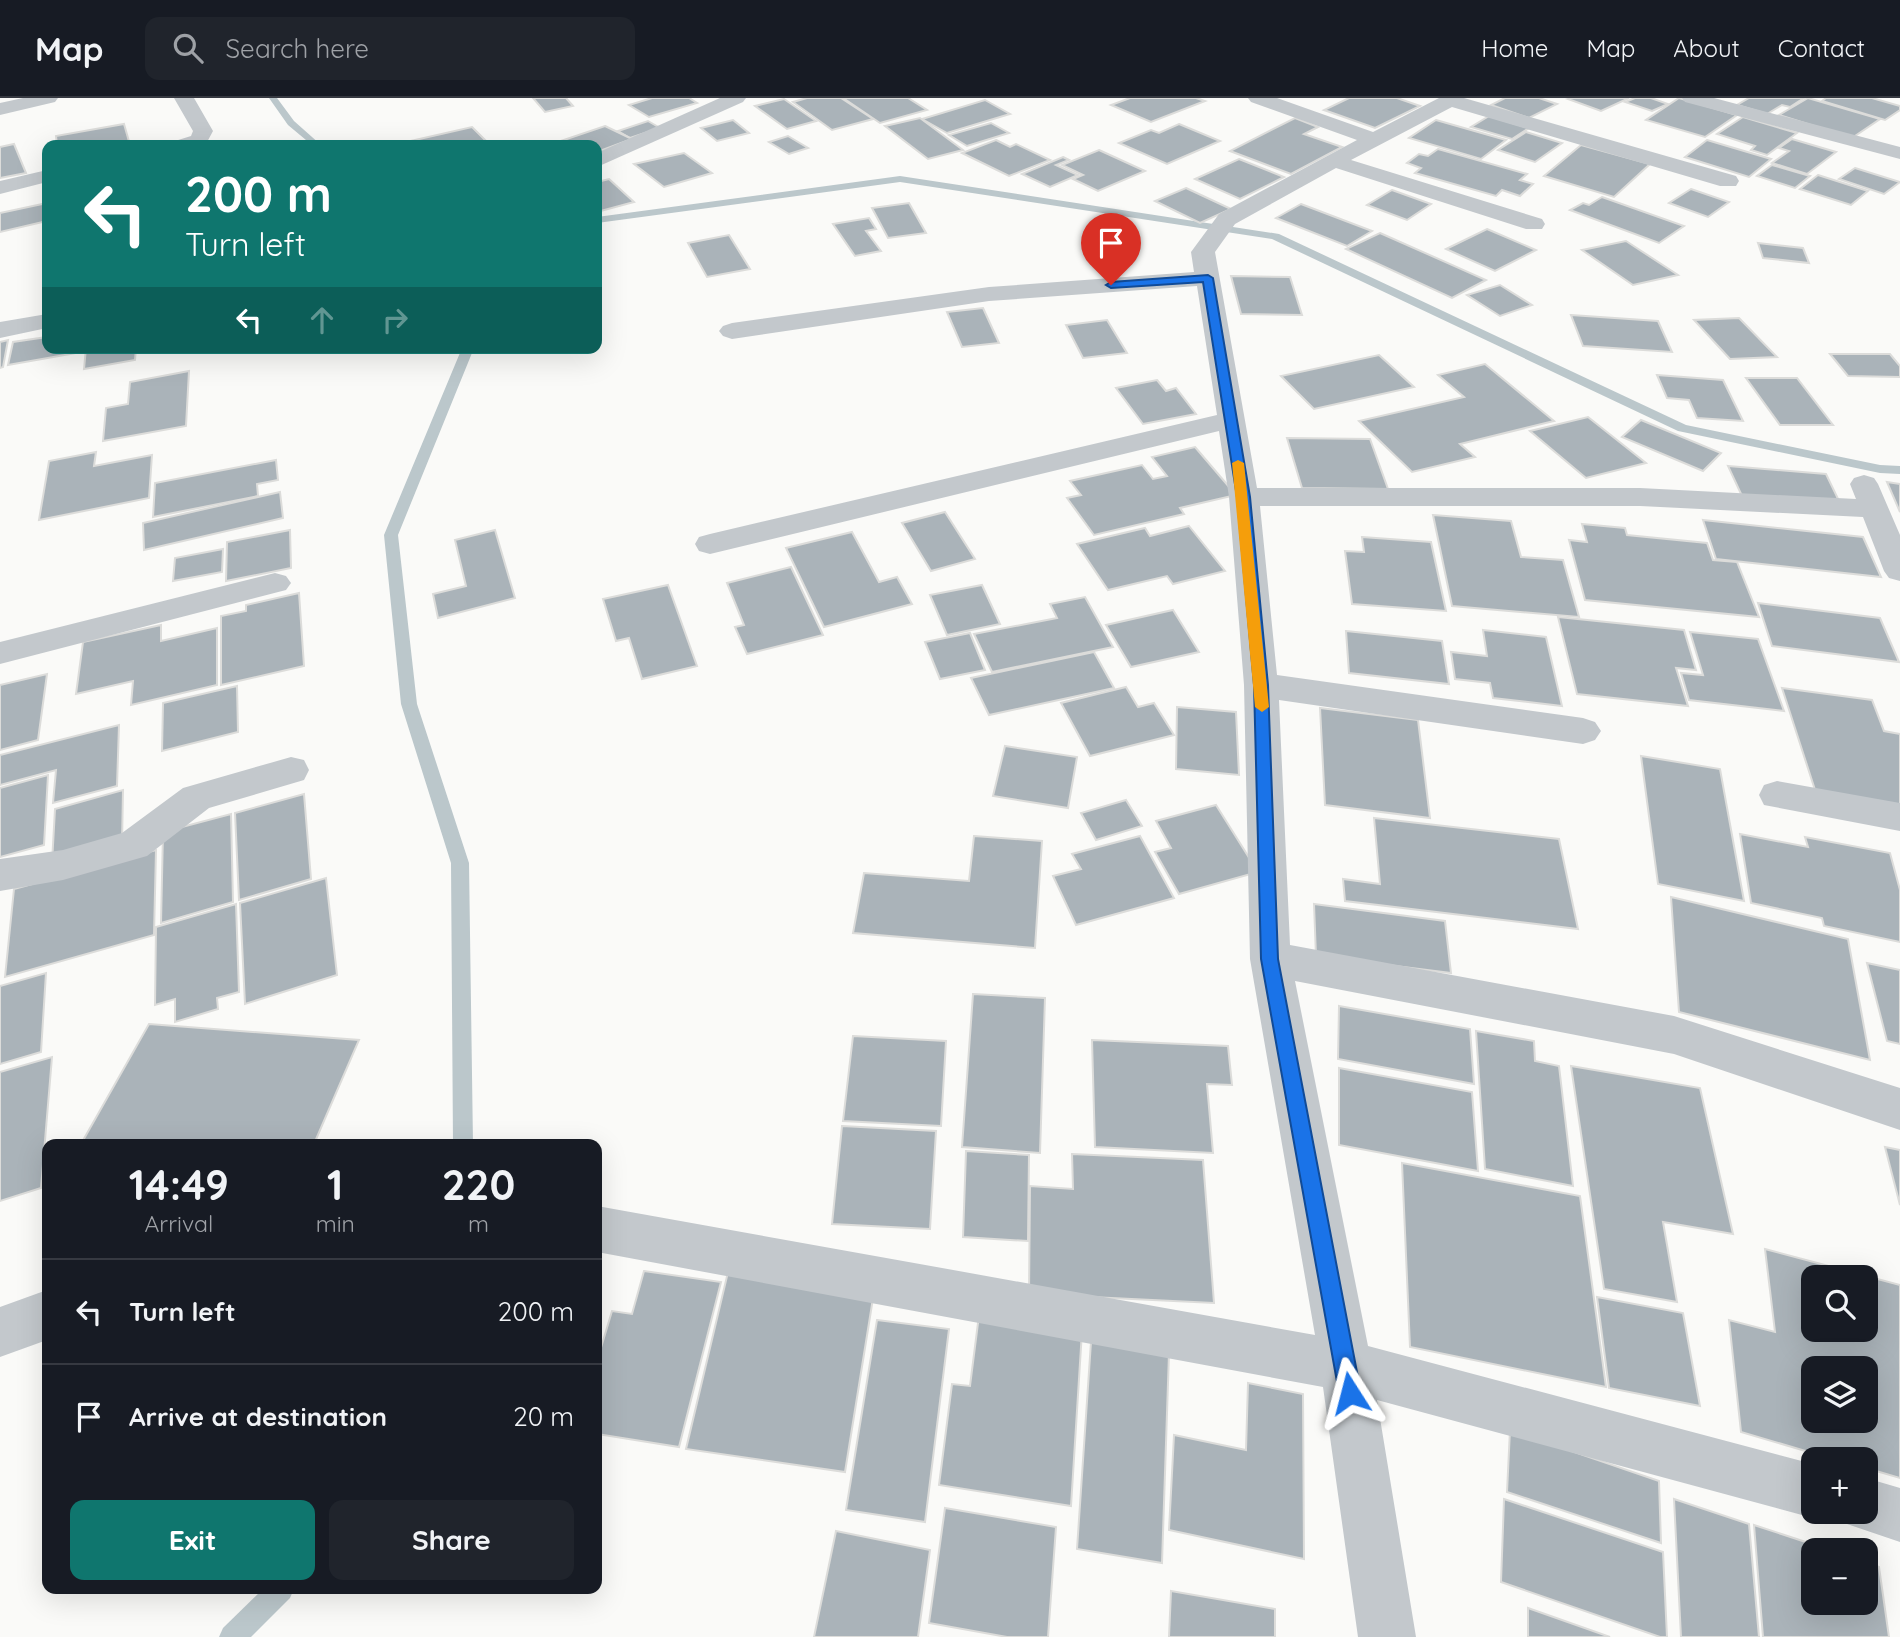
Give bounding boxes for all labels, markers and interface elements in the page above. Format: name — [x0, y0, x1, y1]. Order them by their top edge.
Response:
search box — [145, 17, 635, 80]
text: Map — [35, 28, 103, 69]
icon: search — [169, 29, 207, 67]
text: Search here — [225, 32, 369, 65]
text: Home — [1481, 33, 1548, 63]
text: Map — [1586, 33, 1635, 63]
text: About — [1673, 33, 1740, 63]
text: Contact — [1778, 33, 1865, 63]
text: 200 m — [185, 163, 332, 224]
icon: left — [70, 168, 161, 259]
pin — [1081, 213, 1141, 285]
text: Turn left — [185, 224, 306, 264]
icon: arrive — [1092, 224, 1130, 262]
icon: left — [230, 301, 268, 339]
icon: ahead — [303, 301, 341, 339]
icon: right — [376, 301, 414, 339]
text: 14:49 — [129, 1158, 229, 1211]
text: 1 — [327, 1158, 343, 1211]
text: 220 — [442, 1158, 515, 1211]
text: Arrival — [144, 1209, 213, 1238]
text: min — [316, 1209, 355, 1238]
text: m — [468, 1209, 489, 1238]
map controls — [1801, 1265, 1878, 1615]
button: search — [1801, 1265, 1878, 1342]
icon: left — [70, 1293, 108, 1331]
text: Turn left — [129, 1295, 236, 1328]
text: 200 m — [498, 1295, 574, 1328]
position arrow — [1313, 1356, 1387, 1430]
button: layers — [1801, 1356, 1878, 1433]
icon: arrive — [70, 1398, 108, 1436]
text: Arrive at destination — [129, 1400, 387, 1433]
text: 20 m — [513, 1400, 574, 1433]
button: + — [1801, 1447, 1878, 1524]
button: Exit — [70, 1500, 315, 1580]
button: Share — [329, 1500, 574, 1580]
button: − — [1801, 1538, 1878, 1615]

